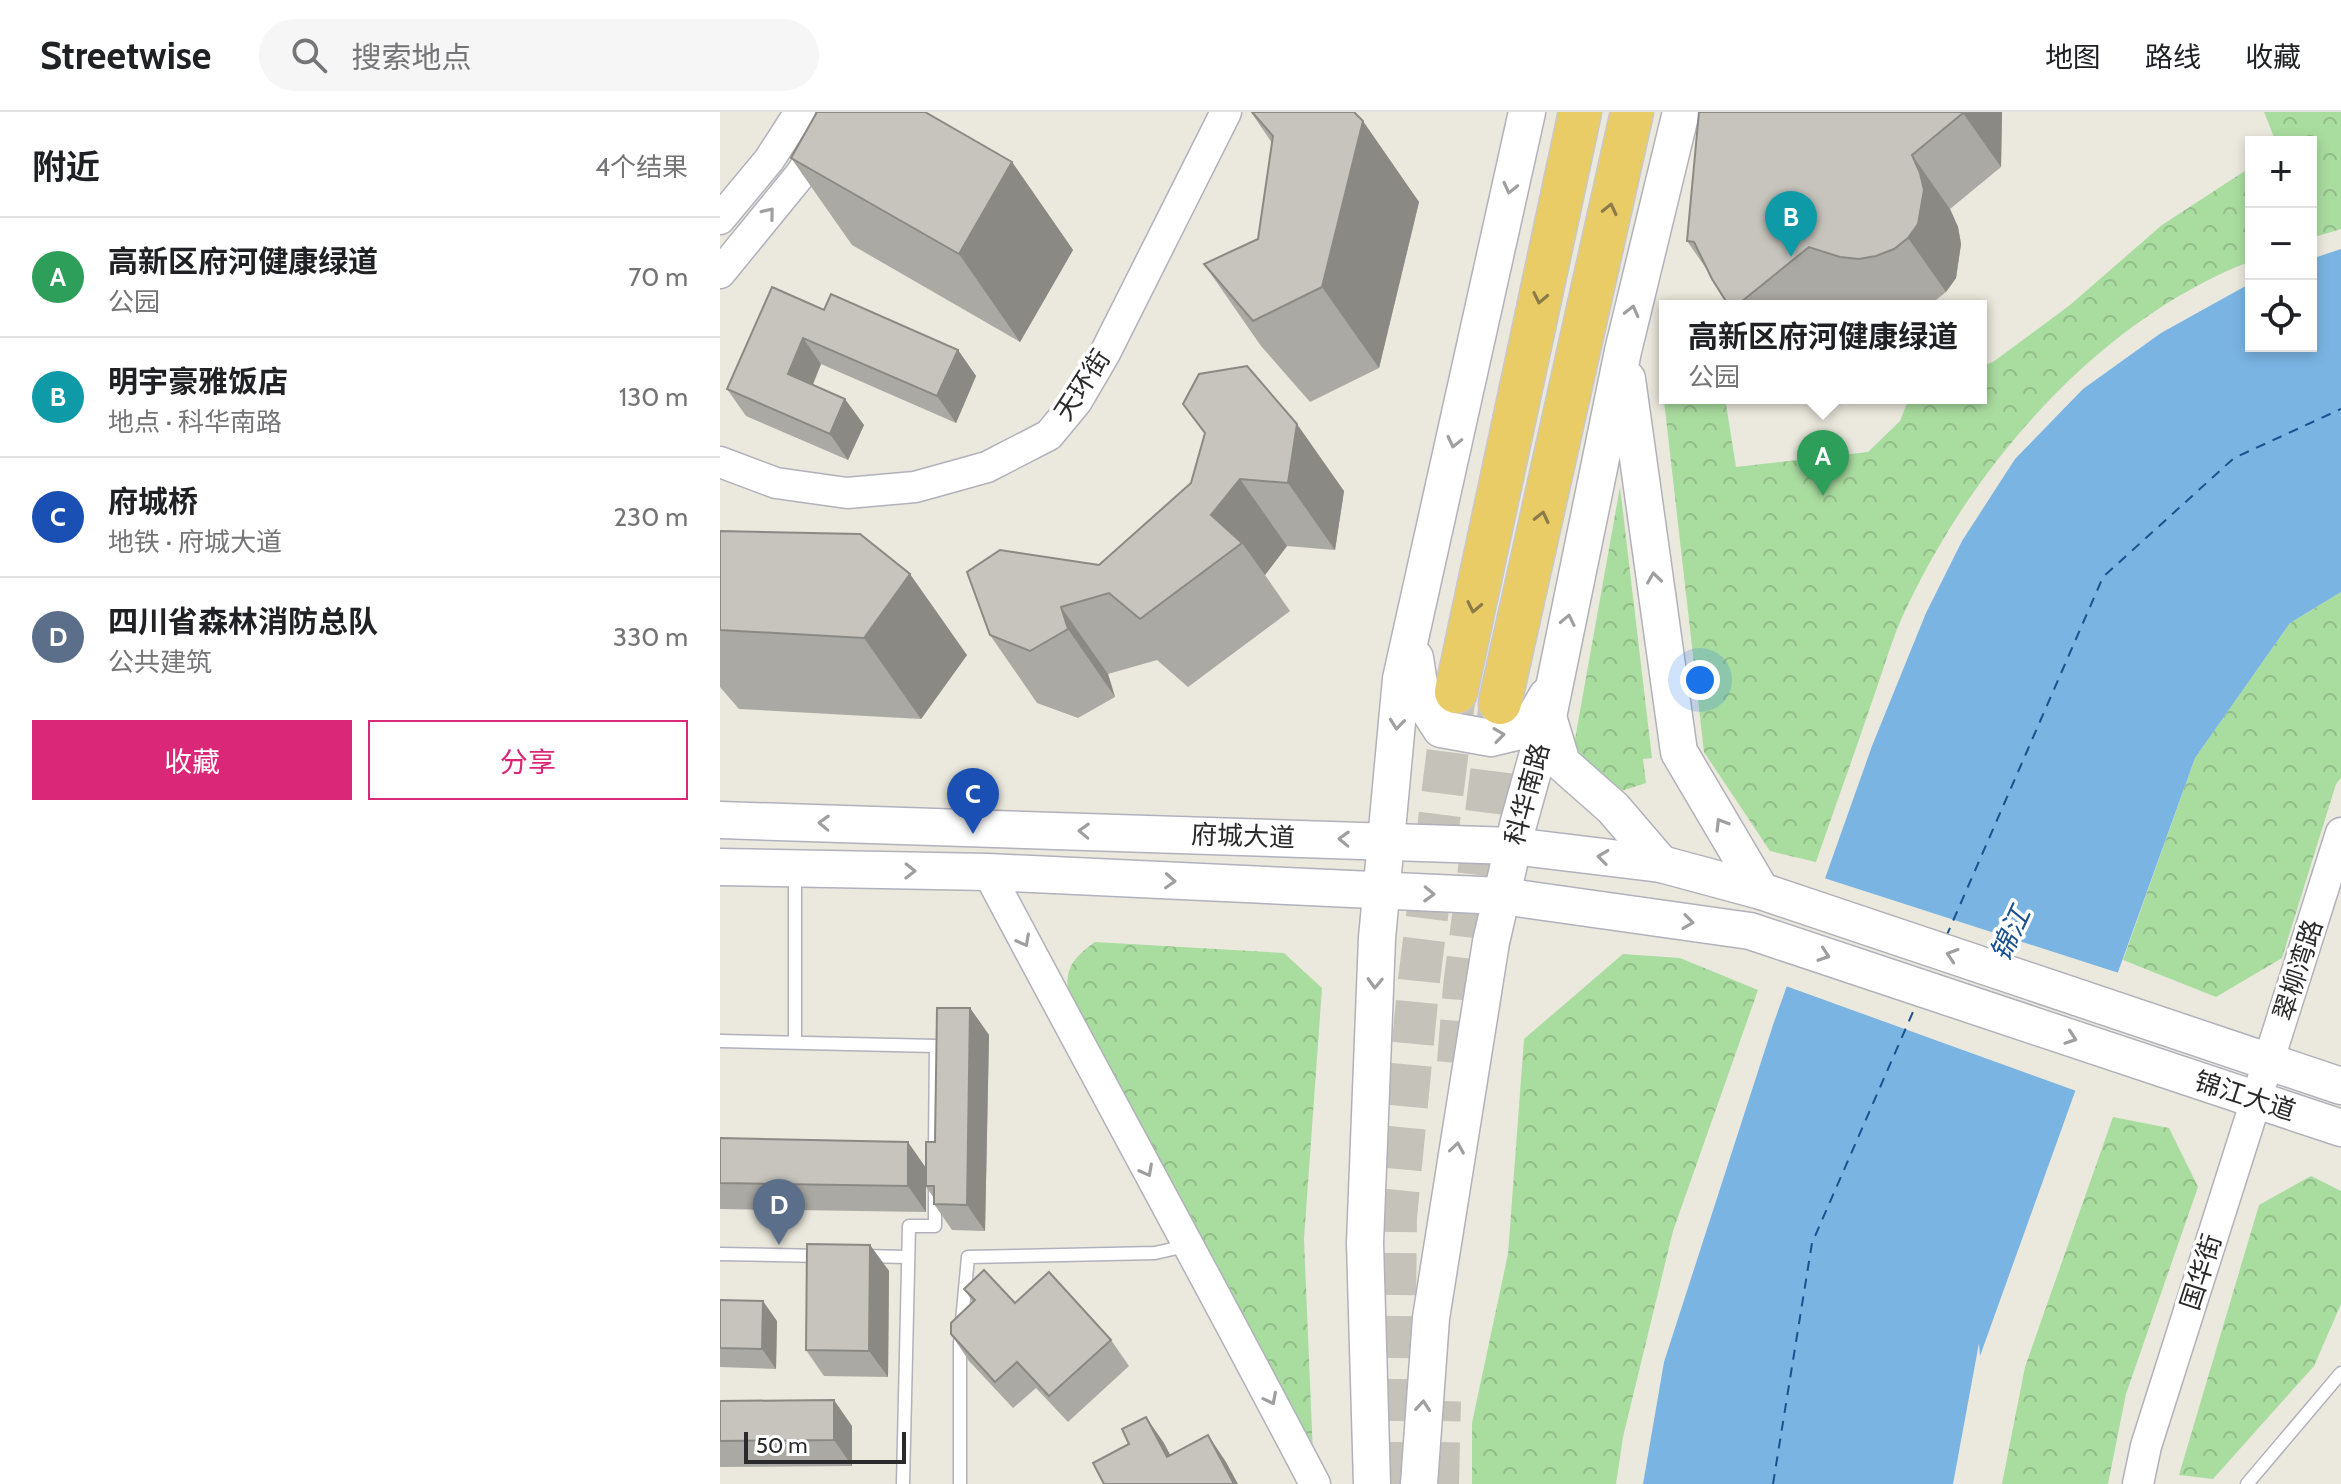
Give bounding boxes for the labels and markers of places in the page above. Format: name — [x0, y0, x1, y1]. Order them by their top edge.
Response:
pin: B — [1765, 191, 1817, 257]
pin: A — [1797, 430, 1849, 496]
pin: C — [947, 768, 999, 834]
pin: D — [753, 1179, 805, 1245]

